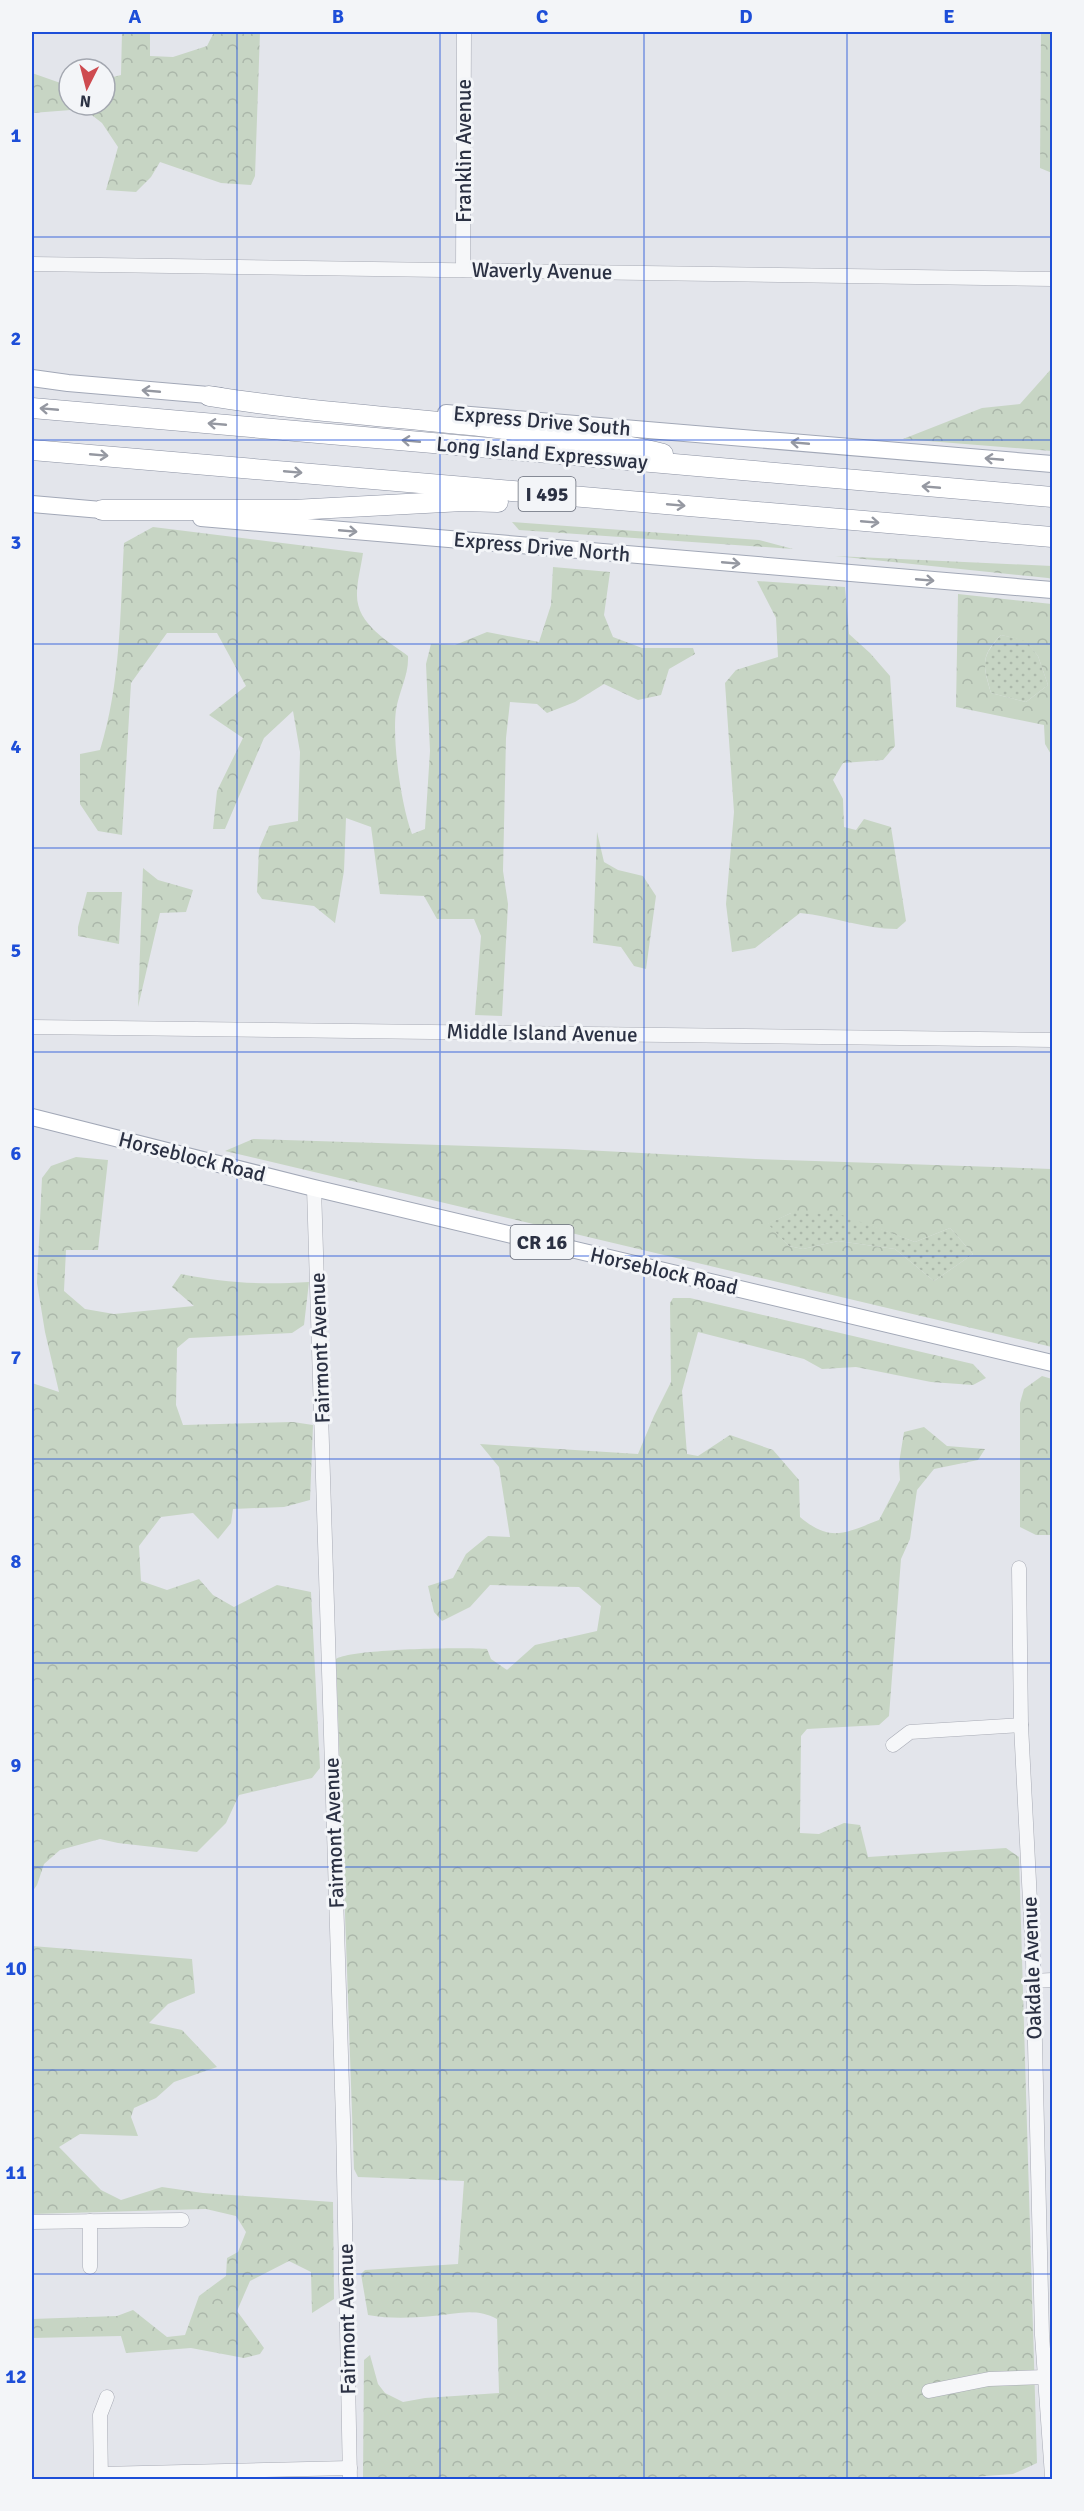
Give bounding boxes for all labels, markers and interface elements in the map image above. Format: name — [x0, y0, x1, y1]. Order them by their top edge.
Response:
text: A — [129, 4, 142, 29]
text: B — [332, 4, 344, 29]
text: C — [536, 4, 548, 29]
text: D — [739, 4, 753, 29]
text: E — [943, 4, 955, 29]
north arrow — [57, 57, 117, 117]
street label: Franklin Avenue — [451, 79, 477, 223]
text: N — [79, 90, 92, 111]
text: 1 — [11, 123, 22, 148]
street label: Waverly Avenue — [471, 257, 613, 285]
text: 2 — [11, 326, 21, 351]
one-way arrow — [141, 385, 161, 396]
street label: Express Drive South — [452, 400, 632, 442]
one-way arrow — [39, 403, 59, 414]
one-way arrow — [207, 418, 227, 429]
street label: Long Island Expressway — [435, 431, 649, 475]
one-way arrow — [402, 435, 422, 446]
one-way arrow — [790, 437, 810, 448]
one-way arrow — [88, 450, 108, 461]
one-way arrow — [985, 453, 1005, 464]
one-way arrow — [283, 467, 303, 478]
road number: I 495 — [518, 477, 576, 511]
one-way arrow — [922, 481, 942, 492]
one-way arrow — [665, 500, 685, 511]
one-way arrow — [860, 516, 880, 527]
one-way arrow — [338, 525, 358, 536]
street label: Express Drive North — [453, 526, 631, 568]
text: 3 — [11, 530, 21, 555]
one-way arrow — [720, 558, 740, 569]
one-way arrow — [915, 574, 935, 585]
text: 4 — [11, 734, 22, 759]
text: 5 — [11, 938, 21, 963]
street label: Middle Island Avenue — [446, 1018, 638, 1048]
street label: Horseblock Road — [116, 1126, 268, 1188]
text: 6 — [11, 1141, 22, 1166]
road number: CR 16 — [510, 1225, 574, 1259]
street label: Horseblock Road — [588, 1241, 740, 1301]
street label: Fairmont Avenue — [304, 1272, 336, 1424]
text: 7 — [11, 1345, 22, 1370]
text: 8 — [11, 1549, 22, 1574]
text: 9 — [11, 1753, 22, 1778]
street label: Fairmont Avenue — [318, 1757, 350, 1909]
street label: Oakdale Avenue — [1017, 1896, 1047, 2040]
text: 10 — [5, 1956, 27, 1981]
text: 11 — [5, 2160, 27, 2185]
street label: Fairmont Avenue — [333, 2243, 361, 2395]
text: 12 — [5, 2364, 27, 2389]

